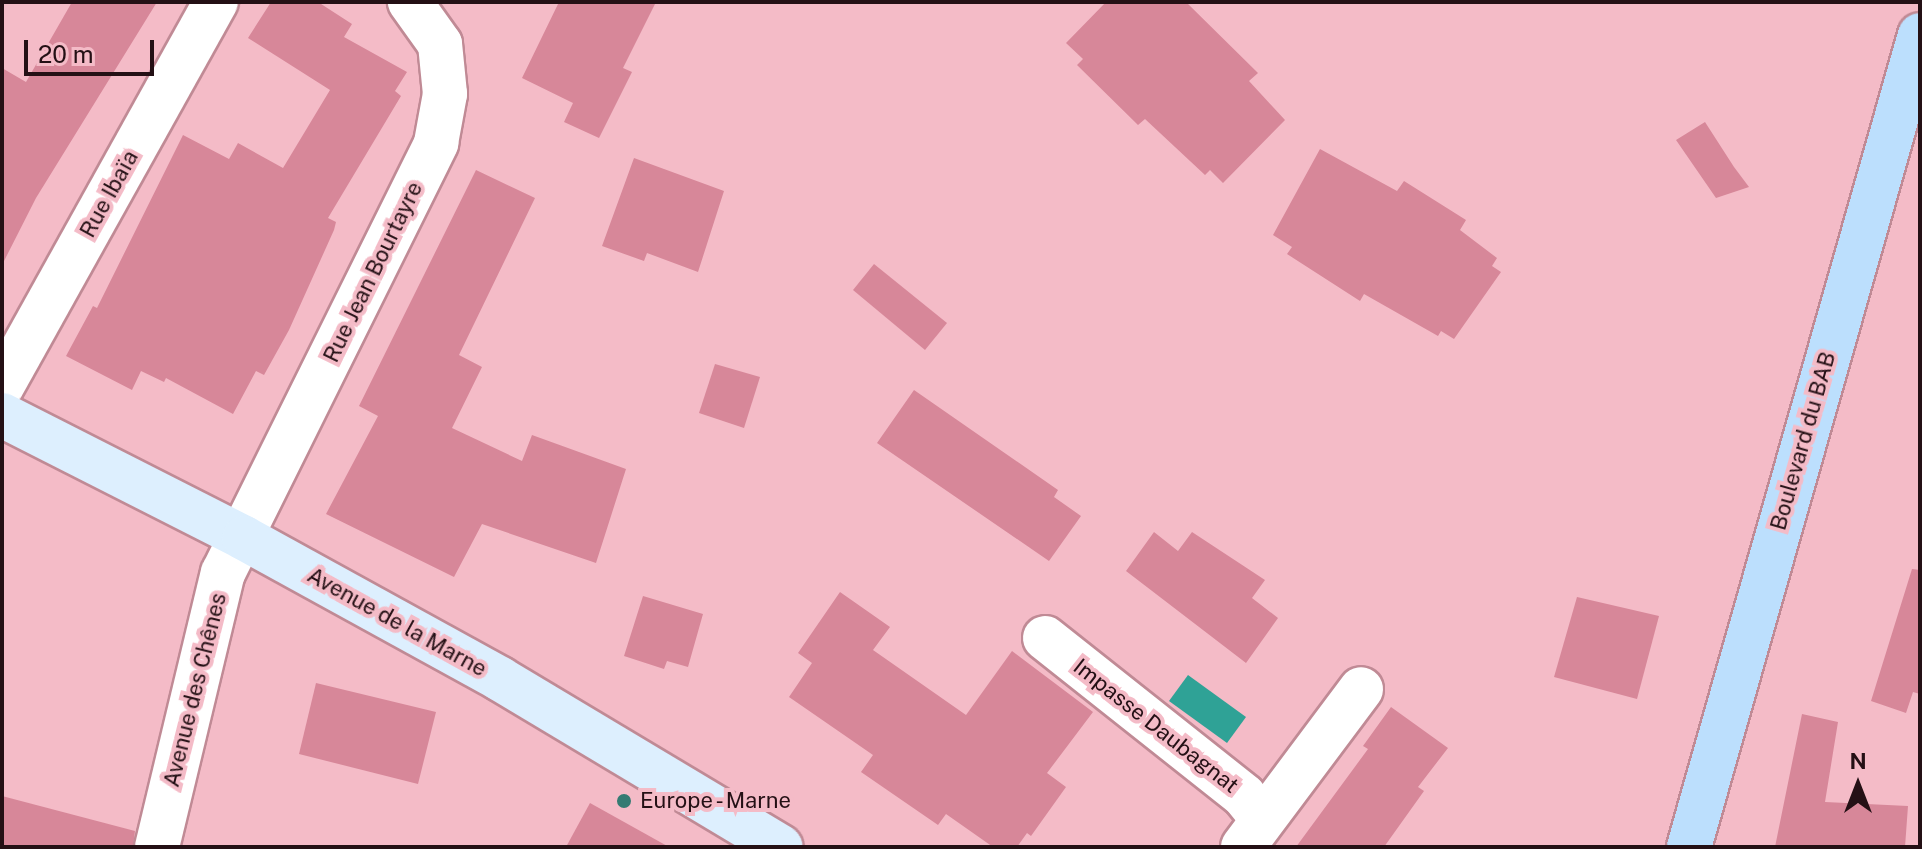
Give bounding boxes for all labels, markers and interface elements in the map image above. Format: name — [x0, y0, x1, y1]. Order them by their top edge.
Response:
scale bar — [28, 24, 158, 74]
text: 20 m — [38, 40, 94, 68]
street label: Rue Ibaïa — [74, 146, 144, 242]
street label: Rue Jean Bourtayre — [318, 177, 428, 367]
street label: Boulevard du BAB — [1765, 349, 1841, 533]
street label: Avenue de la Marne — [303, 562, 491, 682]
street label: Avenue des Chênes — [158, 590, 232, 790]
street label: Impasse Daubagnat — [1068, 653, 1244, 799]
north arrow — [1818, 745, 1898, 825]
text: N — [1849, 748, 1867, 774]
place label: Europe - Marne — [640, 788, 797, 814]
marker: Europe - Marne — [615, 792, 633, 810]

